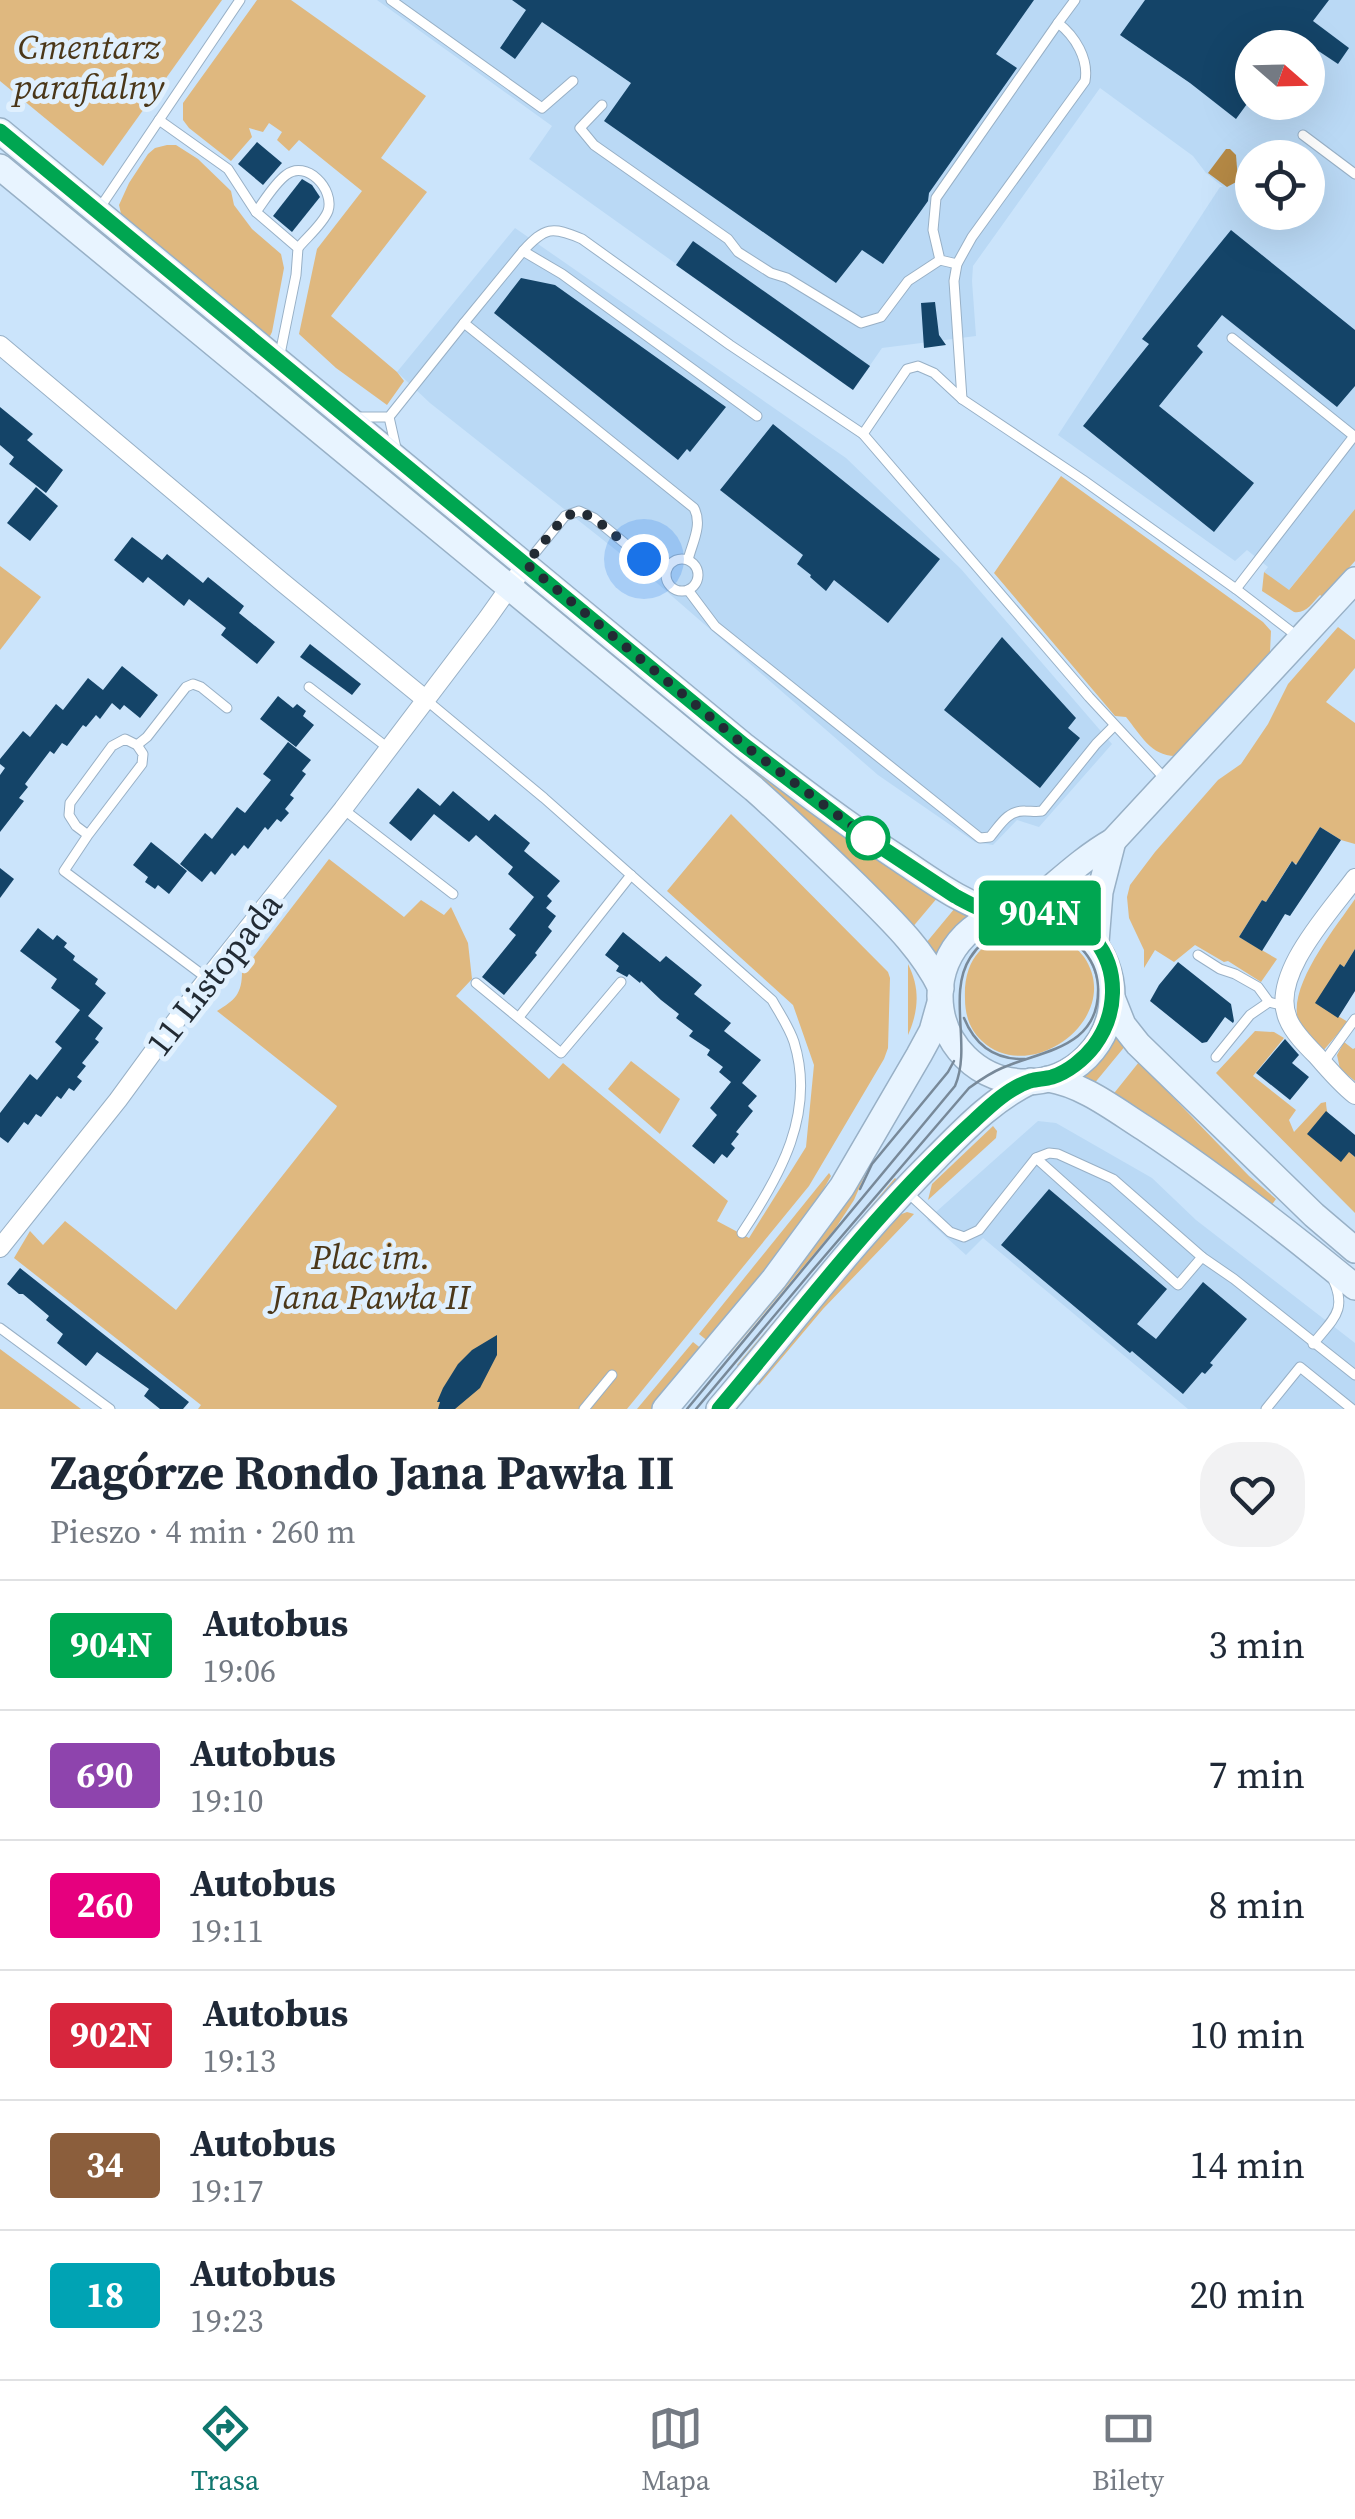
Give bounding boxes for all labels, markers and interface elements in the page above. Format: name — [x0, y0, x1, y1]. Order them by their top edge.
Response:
park label: Cmentarz parafialny — [11, 23, 166, 111]
north arrow — [1235, 30, 1325, 120]
map controls — [1235, 30, 1325, 230]
button: locate — [1235, 140, 1325, 230]
your location — [619, 534, 669, 584]
unlabelled marker — [847, 817, 889, 859]
line badge: 904N — [970, 880, 1110, 946]
street label: 11 Listopada — [135, 882, 293, 1066]
text: 904N — [999, 889, 1081, 937]
park label: Plac im. Jana Pawła II — [266, 1233, 472, 1321]
text: Zagórze Rondo Jana Pawła II — [50, 1439, 674, 1505]
button: heart — [1200, 1442, 1305, 1547]
text: Pieszo · 4 min · 260 m — [50, 1510, 356, 1554]
text: Autobus — [202, 1597, 348, 1649]
text: 3 min — [1209, 1619, 1305, 1671]
text: 904N — [70, 1621, 152, 1669]
text: 19:06 — [202, 1649, 276, 1693]
text: Autobus — [190, 1727, 336, 1779]
text: 7 min — [1209, 1749, 1305, 1801]
text: 690 — [77, 1751, 133, 1799]
text: 19:10 — [190, 1779, 264, 1823]
text: Autobus — [190, 1857, 336, 1909]
text: 8 min — [1209, 1879, 1305, 1931]
text: 260 — [77, 1881, 133, 1929]
text: 19:11 — [190, 1909, 264, 1953]
text: Autobus — [202, 1987, 348, 2039]
text: 10 min — [1190, 2009, 1305, 2061]
text: 902N — [70, 2011, 152, 2059]
text: 19:13 — [202, 2039, 276, 2083]
text: Autobus — [190, 2117, 336, 2169]
text: 14 min — [1190, 2139, 1305, 2191]
text: 34 — [86, 2141, 124, 2189]
text: 19:17 — [190, 2169, 264, 2213]
text: Autobus — [190, 2247, 336, 2299]
text: 20 min — [1190, 2269, 1305, 2321]
text: 18 — [86, 2271, 124, 2319]
text: 19:23 — [190, 2299, 264, 2343]
tab: Trasa — [191, 2401, 259, 2499]
tab: Mapa — [641, 2401, 710, 2499]
tab: Bilety — [1092, 2401, 1164, 2499]

